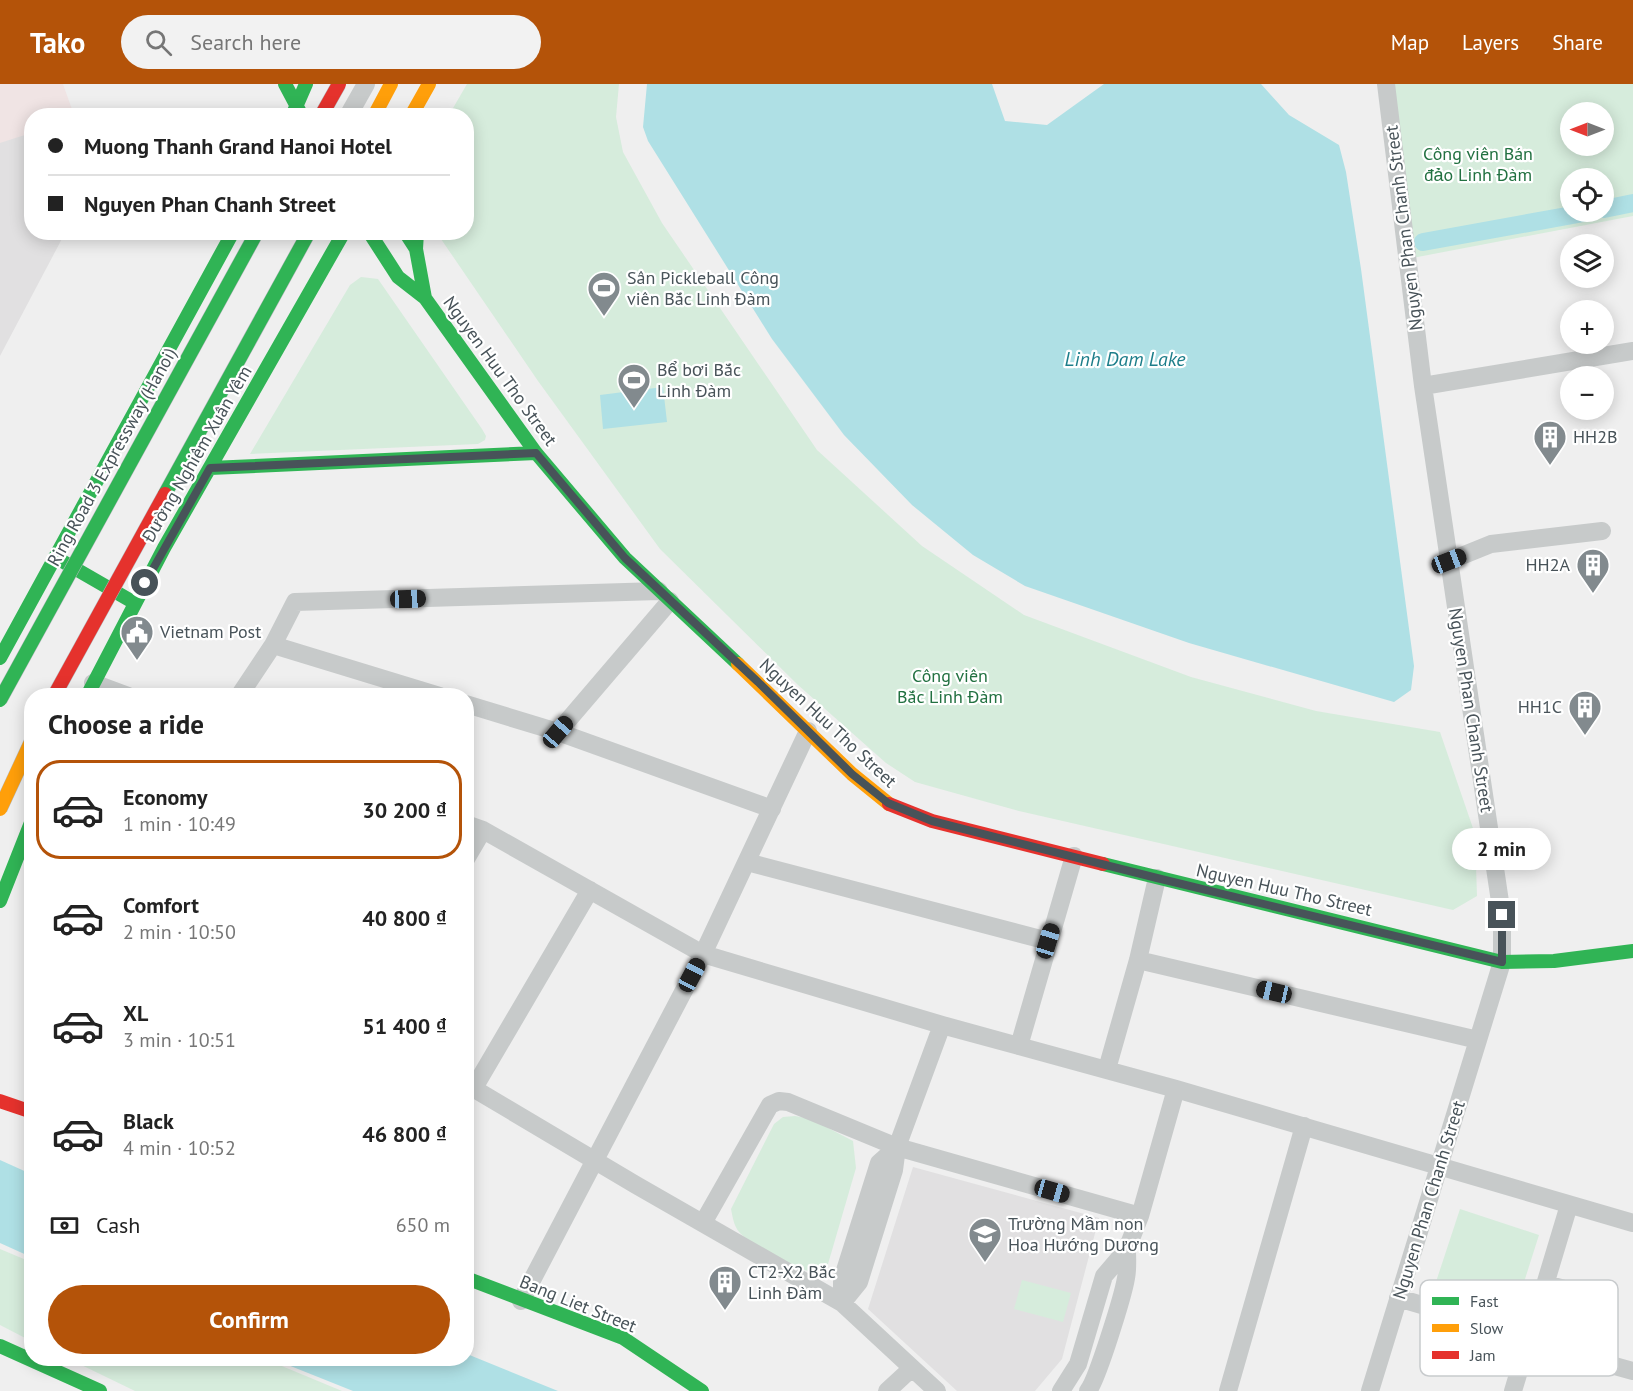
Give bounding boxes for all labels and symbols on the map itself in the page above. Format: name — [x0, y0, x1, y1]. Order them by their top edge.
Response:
north arrow — [1560, 102, 1614, 156]
street label: Nguyen Phan Chanh Street — [1380, 124, 1428, 332]
park label: Công viên Bán đảo Linh Đàm — [1423, 142, 1533, 186]
place label: Sân Pickleball Công viên Bắc Linh Đàm — [627, 266, 779, 310]
sports icon: Sân Pickleball Công viên Bắc Linh Đàm — [586, 270, 622, 317]
street label: Nguyen Huu Tho Street — [438, 291, 562, 450]
street label: Ring Road 3 Expressway (Hanoi) — [42, 343, 181, 570]
water label: Linh Dam Lake — [1065, 346, 1186, 372]
place label: Bể bơi Bắc Linh Đàm — [657, 358, 741, 402]
street label: Đường Nghiêm Xuân Yêm — [136, 361, 257, 547]
sports icon: Bể bơi Bắc Linh Đàm — [616, 362, 652, 409]
building icon: HH2B — [1532, 419, 1568, 466]
place label: HH2B — [1573, 425, 1618, 448]
car — [1429, 546, 1469, 576]
building icon: HH2A — [1575, 547, 1611, 594]
place label: HH2A — [1525, 553, 1570, 576]
route start — [131, 569, 158, 596]
car — [390, 589, 426, 609]
street label: Nguyen Phan Chanh Street — [1444, 606, 1499, 814]
public building icon: Vietnam Post — [119, 614, 155, 661]
place label: Vietnam Post — [159, 620, 261, 643]
street label: Nguyen Huu Tho Street — [755, 653, 902, 792]
park label: Công viên Bắc Linh Đàm — [897, 664, 1003, 708]
building icon: HH1C — [1567, 689, 1603, 736]
place label: HH1C — [1518, 695, 1562, 718]
car — [539, 713, 577, 751]
callout: 2 min — [1452, 828, 1552, 870]
street label: Nguyen Huu Tho Street — [1194, 858, 1374, 921]
route end — [1488, 901, 1515, 928]
car — [1034, 921, 1062, 961]
car — [676, 955, 708, 995]
car — [1254, 979, 1294, 1005]
street label: Nguyen Phan Chanh Street — [1387, 1098, 1470, 1302]
car — [1032, 1177, 1072, 1205]
place label: Trường Mầm non Hoa Hướng Dương — [1008, 1212, 1159, 1256]
school or university icon: Trường Mầm non Hoa Hướng Dương — [967, 1216, 1003, 1263]
place label: CT2-X2 Bắc Linh Đàm — [748, 1260, 836, 1304]
building icon: CT2-X2 Bắc Linh Đàm — [707, 1264, 743, 1311]
street label: Bang Liet Street — [516, 1270, 640, 1337]
legend — [1420, 1280, 1618, 1376]
text: Fast — [1470, 1291, 1499, 1311]
text: Slow — [1470, 1318, 1504, 1338]
text: Jam — [1469, 1345, 1496, 1365]

